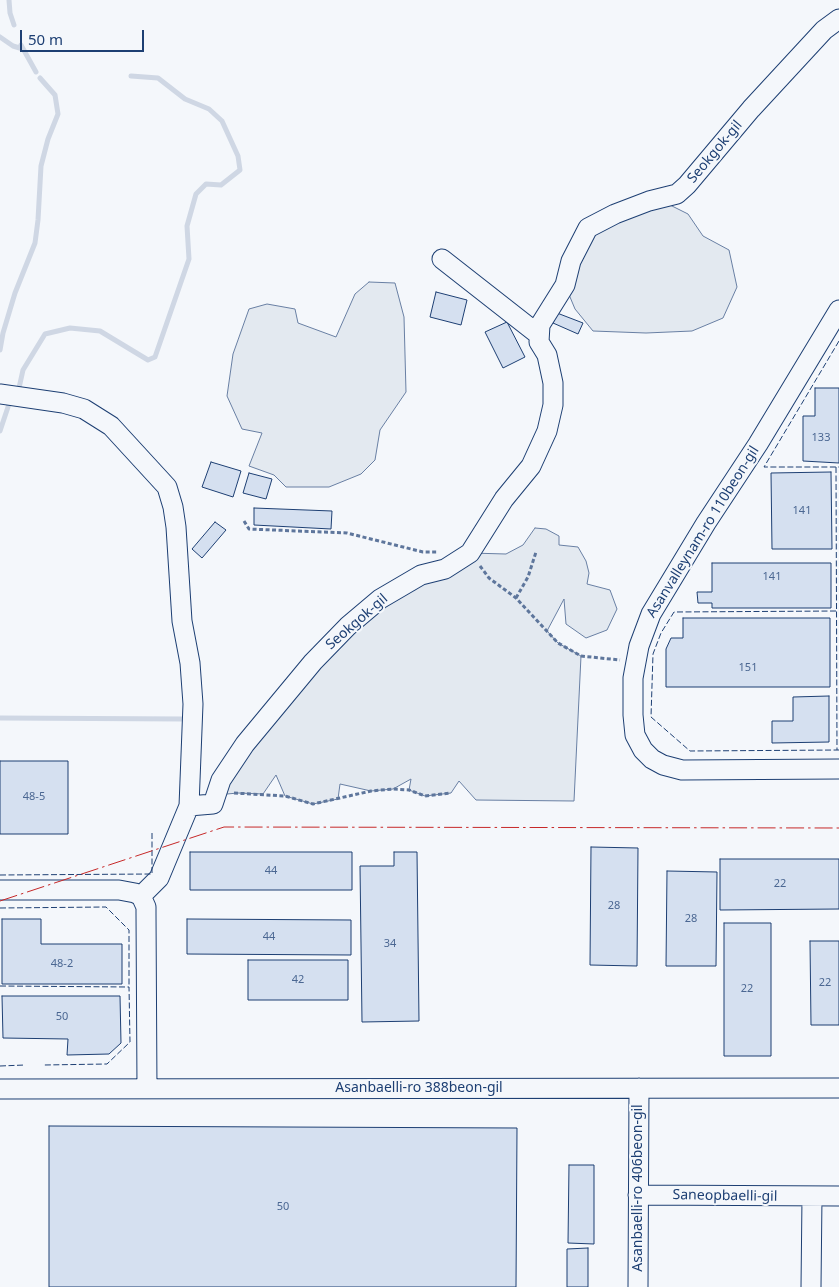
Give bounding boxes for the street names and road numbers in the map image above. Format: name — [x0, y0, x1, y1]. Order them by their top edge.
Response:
street label: Seokgok-gil — [684, 117, 746, 187]
street label: Asanvalleynam-ro 110beon-gil — [643, 443, 763, 621]
street label: Seokgok-gil — [323, 591, 391, 653]
street label: Asanbaelli-ro 388beon-gil — [335, 1080, 503, 1096]
street label: Asanbaelli-ro 406beon-gil — [630, 1104, 646, 1272]
street label: Saneopbaelli-gil — [673, 1187, 777, 1205]

